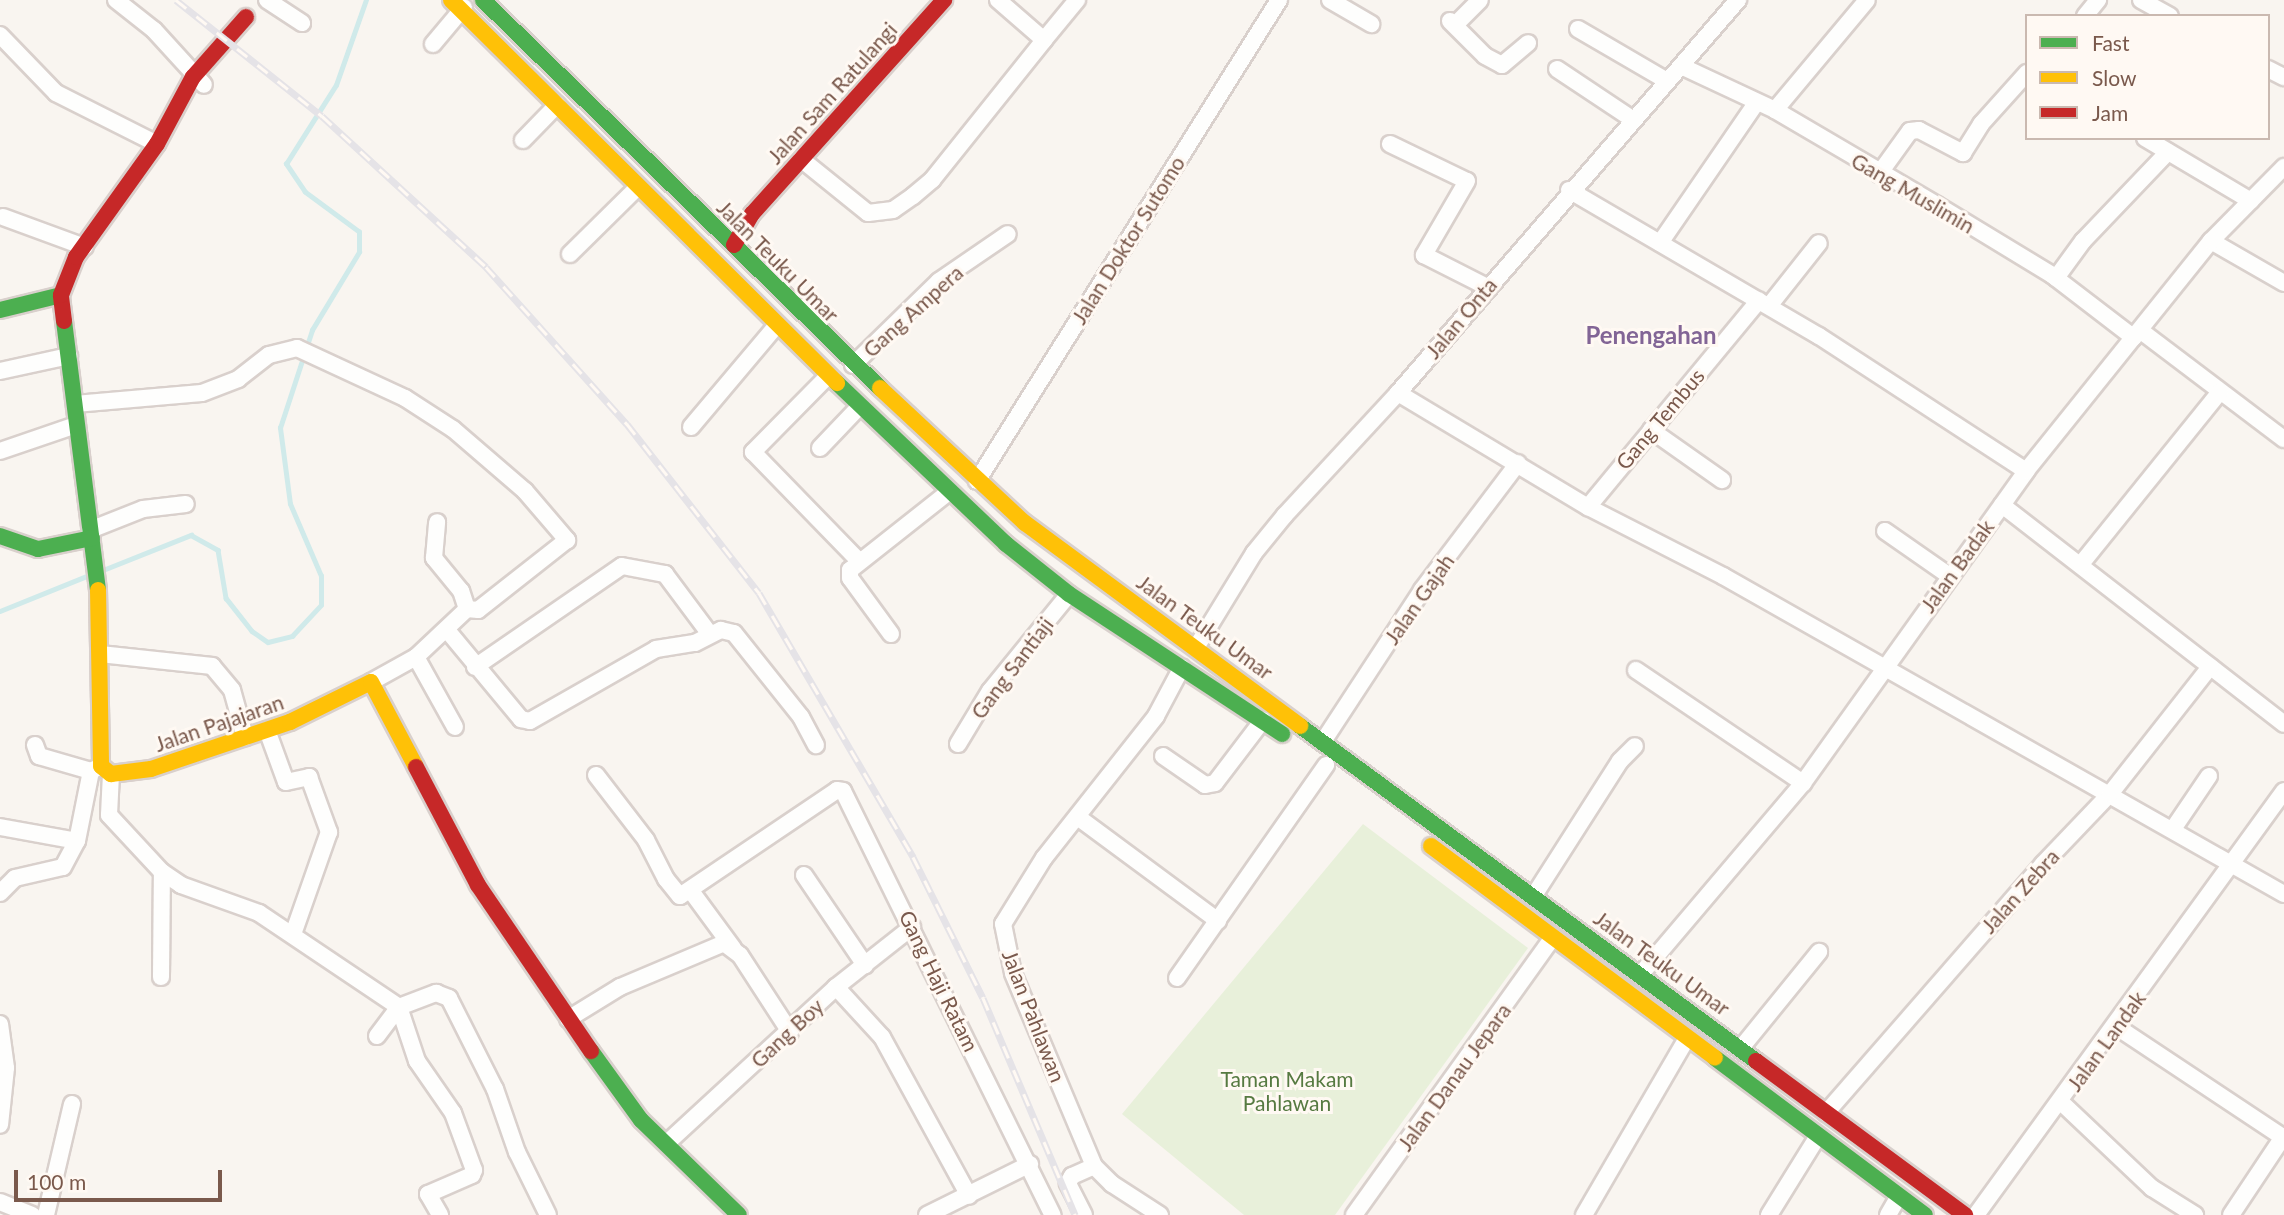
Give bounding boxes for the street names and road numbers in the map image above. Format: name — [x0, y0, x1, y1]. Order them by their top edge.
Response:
street label: Jalan Sam Ratulangi — [762, 17, 902, 169]
street label: Gang Muslimin — [1847, 148, 1979, 238]
street label: Jalan Doktor Sutomo — [1066, 151, 1190, 329]
street label: Jalan Teuku Umar — [712, 195, 844, 327]
street label: Gang Ampera — [858, 259, 968, 363]
street label: Jalan Onta — [1420, 273, 1502, 363]
street label: Gang Tembus — [1610, 363, 1710, 475]
street label: Jalan Badak — [1915, 515, 1999, 617]
street label: Jalan Gajah — [1379, 549, 1459, 649]
street label: Jalan Teuku Umar — [1132, 569, 1278, 685]
street label: Gang Santiaji — [966, 612, 1058, 724]
street label: Jalan Pajajaran — [151, 689, 287, 757]
street label: Jalan Zebra — [1976, 844, 2064, 938]
street label: Jalan Teuku Umar — [1589, 905, 1735, 1021]
street label: Gang Haji Ratam — [894, 906, 984, 1056]
street label: Jalan Pahlawan — [997, 946, 1071, 1086]
street label: Jalan Landak — [2061, 986, 2151, 1096]
street label: Gang Boy — [746, 993, 828, 1073]
street label: Jalan Danau Jepara — [1392, 998, 1516, 1156]

